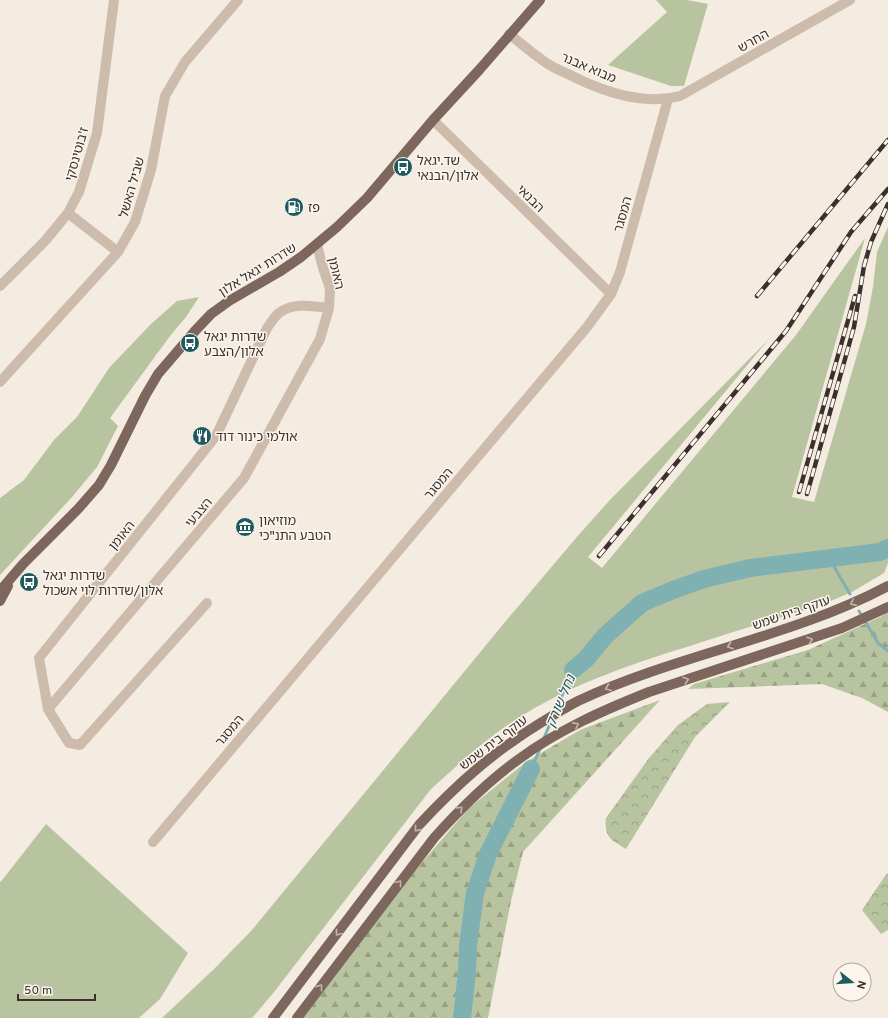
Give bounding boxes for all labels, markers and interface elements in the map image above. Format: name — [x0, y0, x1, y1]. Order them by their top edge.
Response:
street label: החרש — [736, 27, 772, 57]
street label: מבוא אבנר — [558, 50, 619, 88]
street label: ז'בוטינסקי — [63, 126, 93, 183]
place label: שד.יגאל אלון/הבנאי — [417, 154, 479, 185]
street label: שביל האשל — [117, 155, 149, 220]
bus stop icon: שד.יגאל אלון/הבנאי — [392, 156, 414, 178]
street label: הבנאי — [512, 182, 547, 216]
street label: המסגר — [611, 195, 637, 234]
fuel station icon: פז — [283, 196, 305, 218]
place label: פז — [308, 201, 320, 217]
street label: שדרות יגאל אלון — [216, 240, 300, 301]
street label: האומן — [324, 256, 347, 291]
place label: שדרות יגאל אלון/הצבע — [204, 330, 266, 361]
bus stop icon: שדרות יגאל אלון/הצבע — [179, 332, 201, 354]
restaurant icon: אולמי כינור דוד — [191, 425, 213, 447]
place label: אולמי כינור דוד — [216, 430, 297, 446]
street label: המסגר — [422, 465, 457, 503]
street label: הצבעי — [182, 495, 217, 531]
place label: מוזיאון הטבע התנ"כי — [259, 514, 331, 545]
museum icon: מוזיאון הטבע התנ"כי — [234, 516, 256, 538]
street label: האומן — [106, 518, 139, 554]
place label: שדרות יגאל אלון/שדרות לוי אשכול — [43, 569, 163, 600]
bus stop icon: שדרות יגאל אלון/שדרות לוי אשכול — [18, 571, 40, 593]
street label: עוקף בית שמש — [751, 593, 833, 635]
one-way arrow — [850, 598, 857, 606]
one-way arrow — [806, 636, 813, 644]
one-way arrow — [727, 641, 734, 650]
water label: נחל שורק — [543, 671, 581, 730]
one-way arrow — [683, 676, 690, 685]
one-way arrow — [605, 684, 612, 692]
street label: המסגר — [213, 712, 248, 750]
street label: עוקף בית שמש — [457, 713, 532, 774]
one-way arrow — [572, 722, 579, 729]
one-way arrow — [455, 806, 463, 814]
one-way arrow — [414, 825, 421, 832]
one-way arrow — [394, 880, 401, 887]
one-way arrow — [336, 928, 343, 935]
north arrow — [832, 962, 872, 1002]
scale bar — [18, 976, 95, 1002]
text: N — [853, 979, 868, 990]
text: 50 m — [24, 983, 52, 999]
one-way arrow — [316, 984, 323, 991]

